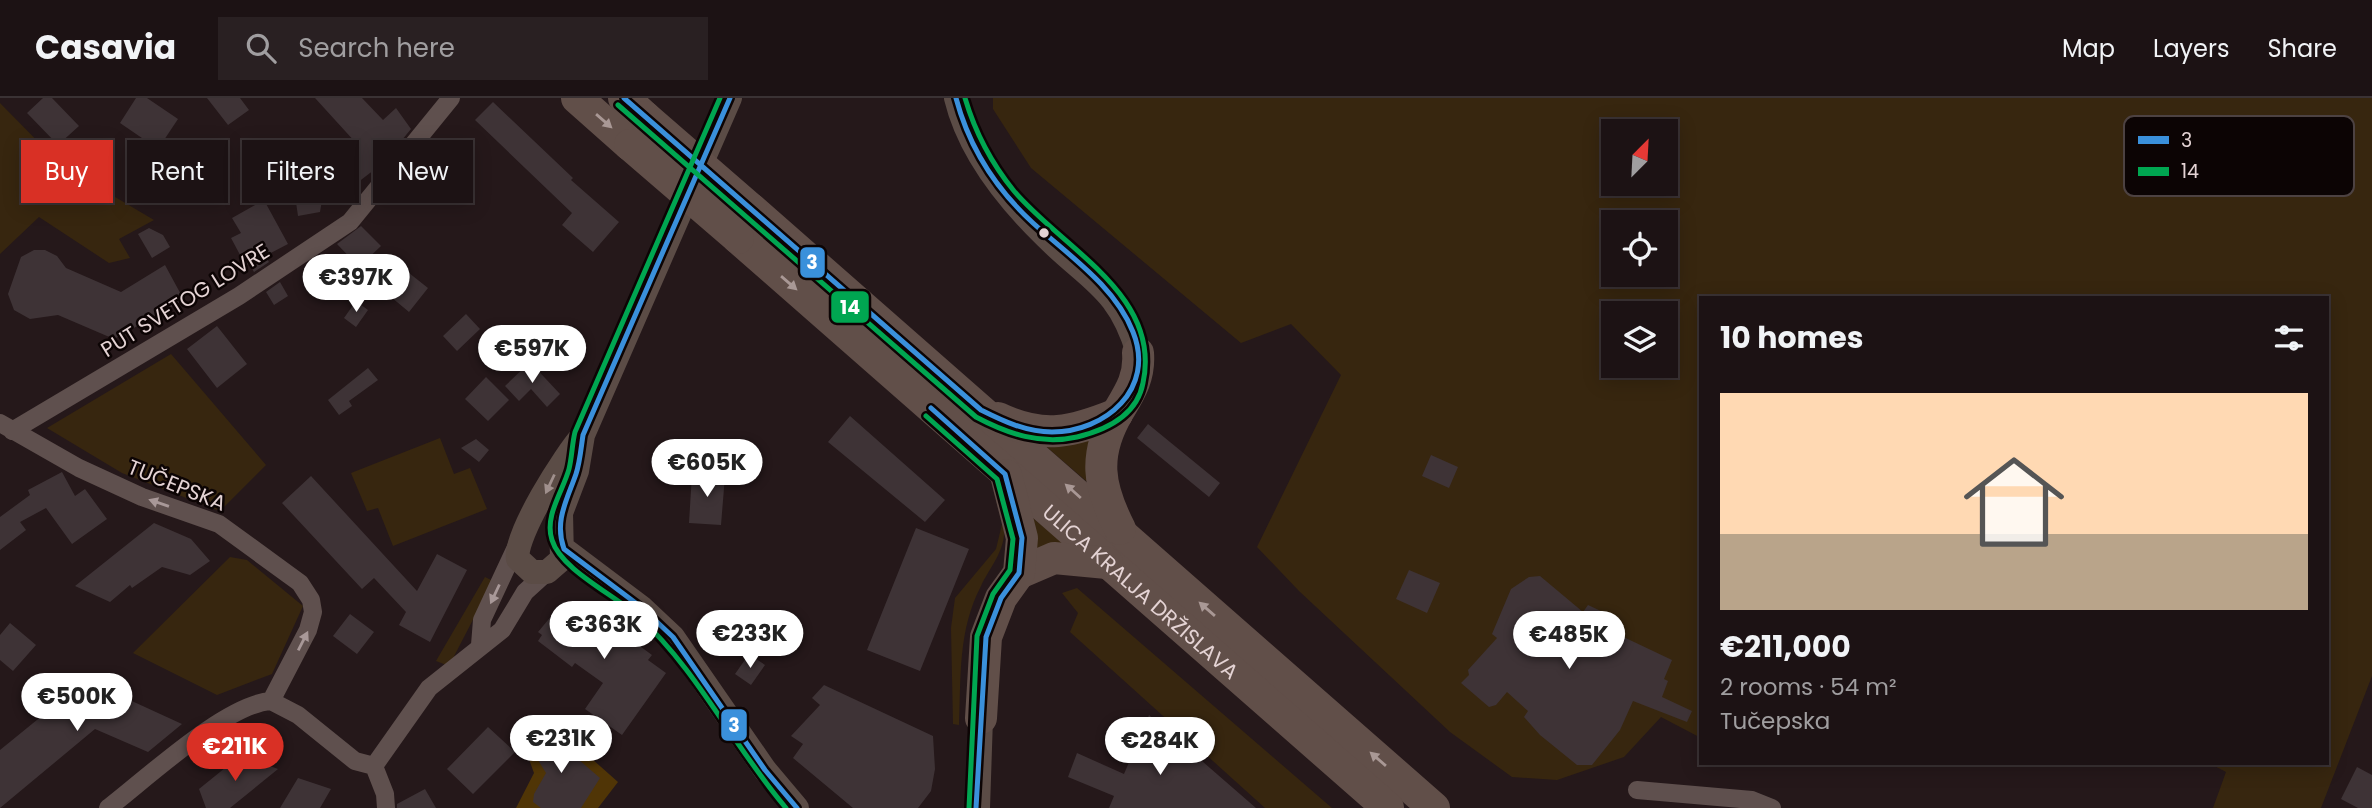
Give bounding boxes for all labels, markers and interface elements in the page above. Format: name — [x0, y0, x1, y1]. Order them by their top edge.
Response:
search box — [218, 17, 708, 80]
text: Casavia — [35, 24, 176, 71]
icon: search — [242, 29, 280, 67]
text: Search here — [298, 30, 455, 66]
text: Map — [2062, 32, 2115, 65]
text: Layers — [2153, 32, 2229, 65]
text: Share — [2267, 32, 2337, 65]
one-way arrow — [595, 113, 612, 128]
legend — [2124, 116, 2354, 196]
north arrow — [1601, 119, 1678, 196]
map controls — [1601, 119, 1678, 378]
text: 3 — [2181, 127, 2192, 154]
chip: Buy — [21, 140, 113, 203]
chip: Rent — [127, 140, 228, 203]
chip: Filters — [242, 140, 359, 203]
chip: New — [373, 140, 473, 203]
text: 14 — [2181, 158, 2199, 185]
button: locate — [1601, 210, 1678, 287]
unlabelled marker — [1037, 226, 1051, 240]
street label: PUT SVETOG LOVRE — [95, 236, 275, 364]
line badge: 3 — [799, 246, 826, 279]
text: 3 — [806, 249, 818, 276]
pin: €397K — [307, 254, 405, 314]
text: €397K — [319, 261, 393, 293]
one-way arrow — [780, 275, 798, 291]
line badge: 14 — [830, 290, 870, 324]
text: 14 — [840, 294, 860, 321]
button: layers — [1601, 301, 1678, 378]
text: 10 homes — [1720, 316, 1864, 359]
icon: filters — [2270, 319, 2308, 357]
pin: €597K — [483, 326, 581, 385]
text: €597K — [494, 332, 570, 364]
icon: home — [1951, 439, 2077, 565]
pin: €605K — [658, 440, 756, 499]
text: €605K — [668, 446, 746, 478]
street label: TUČEPSKA — [123, 452, 231, 518]
one-way arrow — [544, 474, 555, 494]
one-way arrow — [1064, 483, 1082, 499]
one-way arrow — [148, 497, 169, 508]
street label: ULICA KRALJA DRŽISLAVA — [1037, 497, 1245, 685]
one-way arrow — [489, 584, 500, 604]
one-way arrow — [1198, 601, 1216, 617]
pin: €363K — [555, 602, 653, 661]
text: €363K — [566, 608, 642, 640]
pin: €233K — [701, 610, 799, 670]
pin: €485K — [1520, 612, 1618, 671]
text: €233K — [712, 617, 788, 649]
text: €485K — [1529, 618, 1609, 650]
text: €211,000 — [1720, 625, 1851, 668]
one-way arrow — [297, 631, 309, 650]
text: 2 rooms · 54 m² — [1720, 671, 1897, 703]
pin: €500K — [28, 674, 126, 733]
text: €500K — [37, 680, 117, 712]
text: Tučepska — [1720, 705, 1830, 737]
line badge: 3 — [720, 708, 748, 742]
text: 3 — [728, 712, 740, 739]
pin: €231K — [512, 716, 610, 775]
pin: €284K — [1111, 718, 1209, 777]
text: €231K — [526, 722, 596, 754]
pin: €211K — [186, 724, 284, 783]
text: €284K — [1121, 724, 1199, 756]
text: €211K — [203, 730, 267, 762]
one-way arrow — [1369, 751, 1387, 767]

